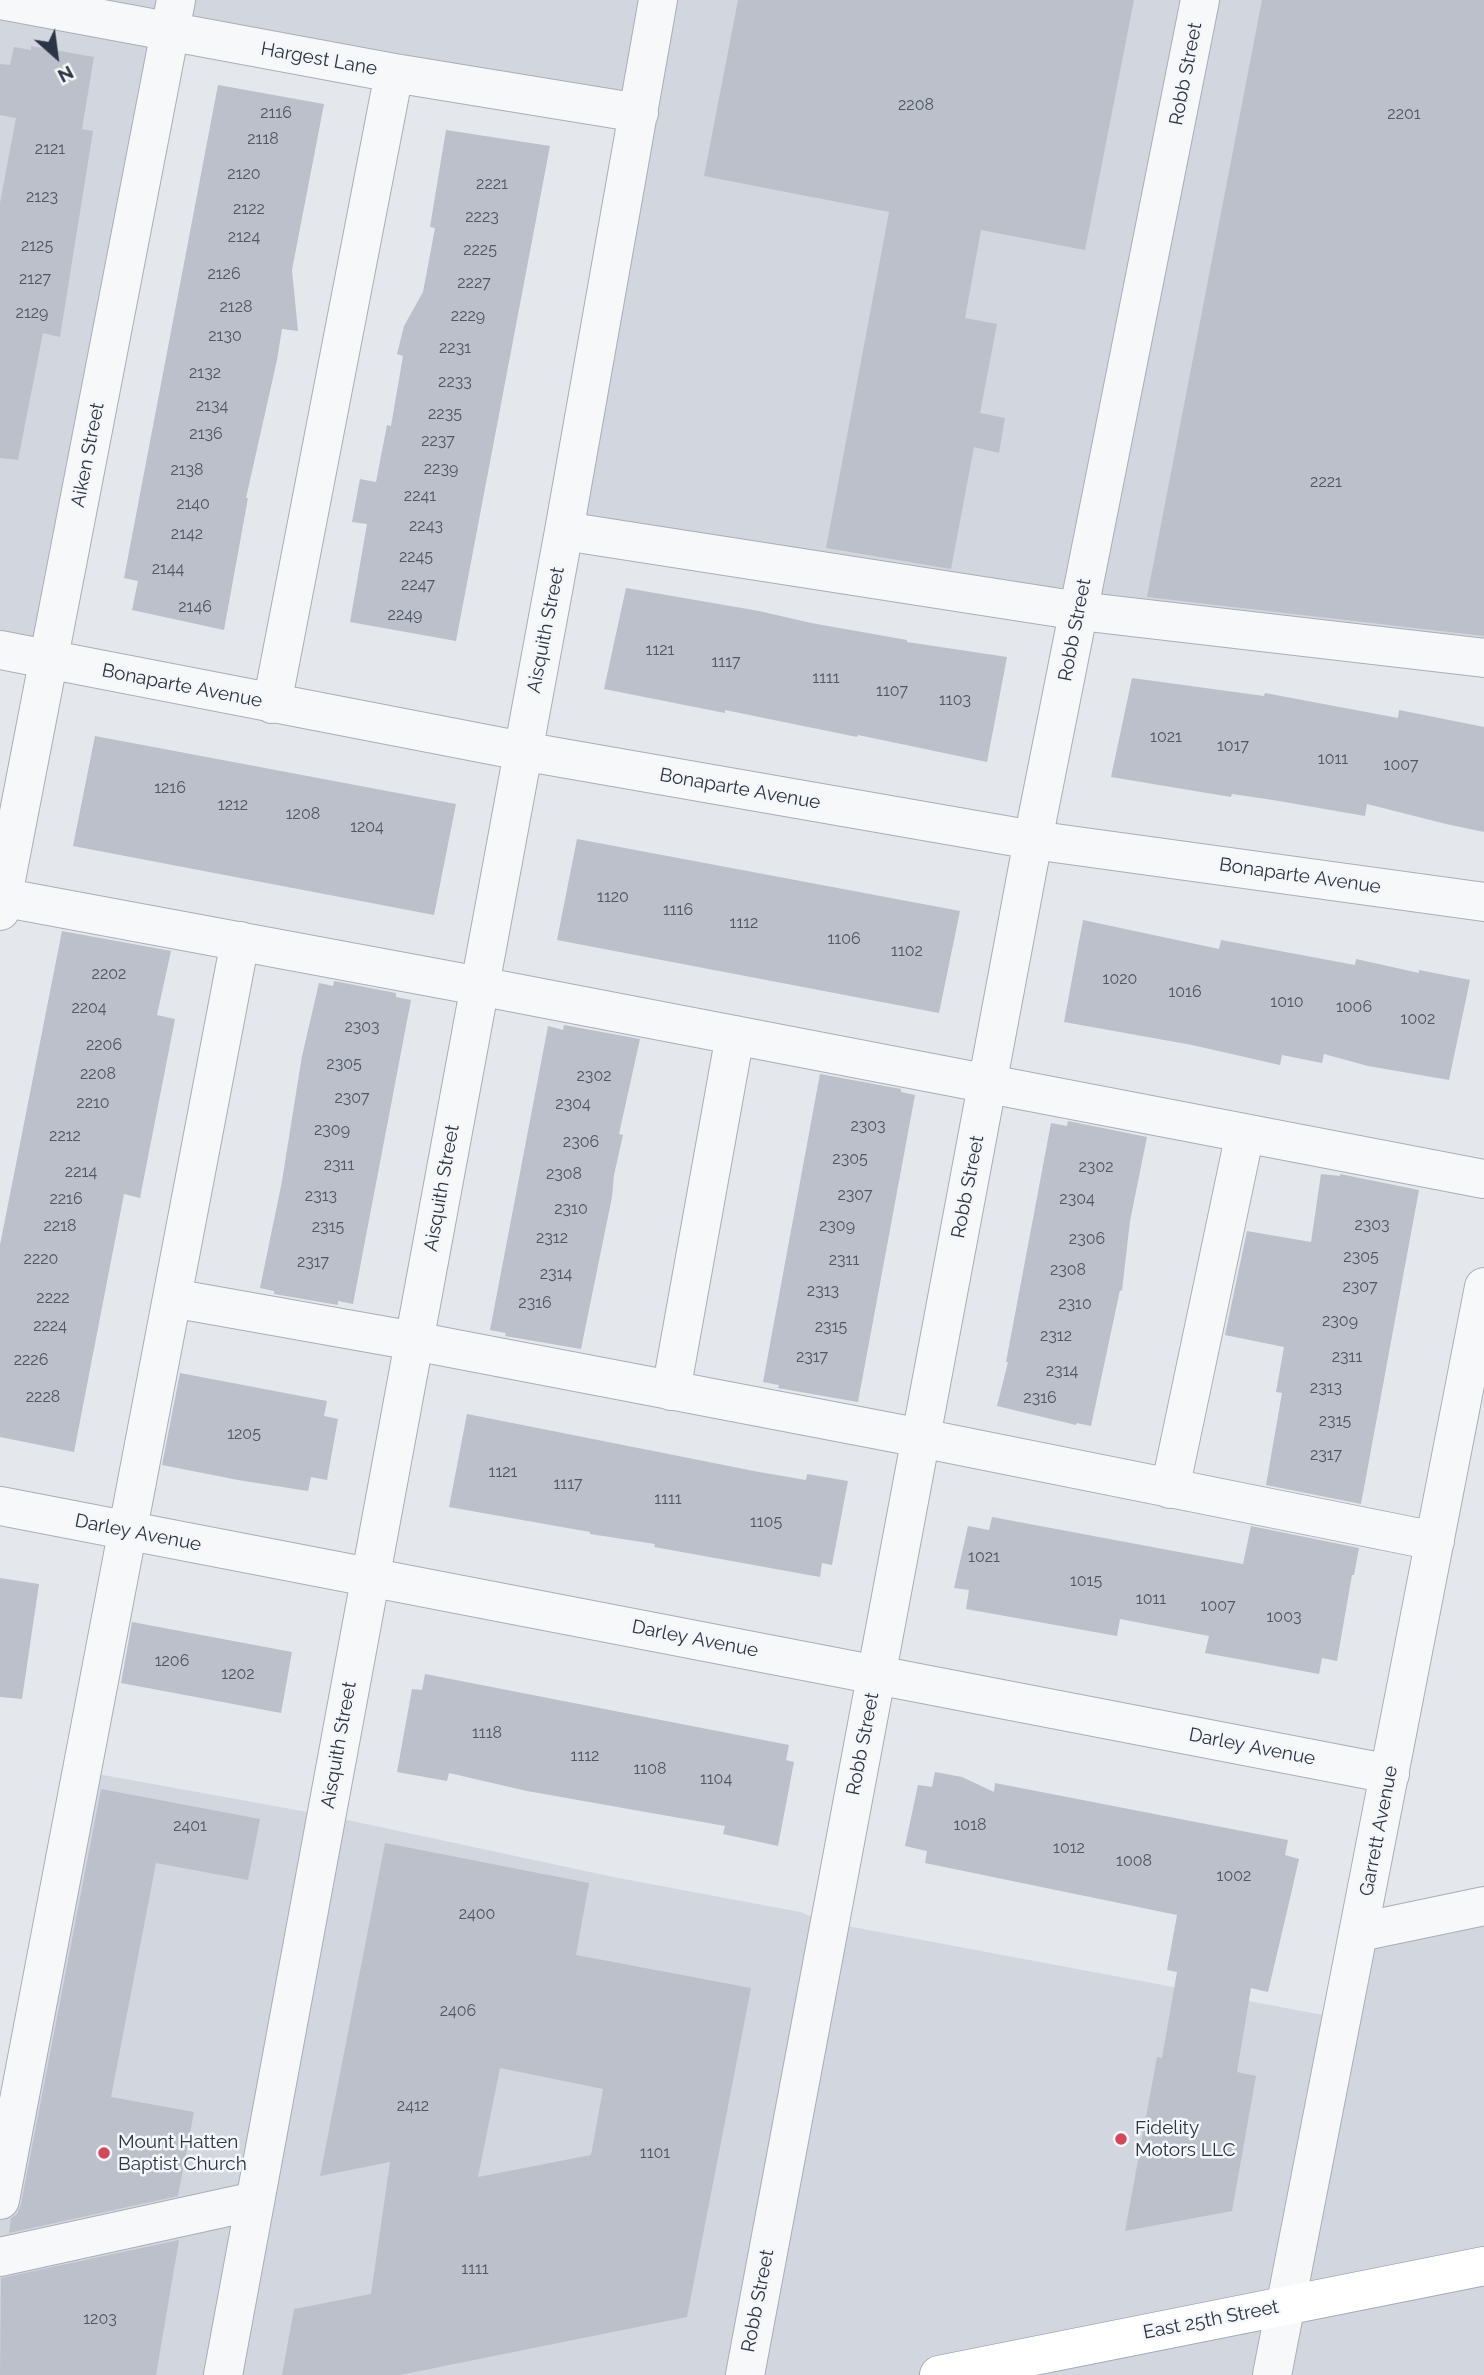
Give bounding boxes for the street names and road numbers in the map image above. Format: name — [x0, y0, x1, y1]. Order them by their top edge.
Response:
street label: Robb Street — [1165, 21, 1207, 127]
street label: Hargest Lane — [259, 38, 379, 80]
street label: Aiken Street — [67, 401, 109, 509]
street label: Aisquith Street — [523, 565, 569, 695]
street label: Robb Street — [1054, 577, 1096, 683]
street label: Bonaparte Avenue — [100, 659, 264, 713]
street label: Bonaparte Avenue — [658, 764, 822, 814]
street label: Bonaparte Avenue — [1218, 853, 1382, 899]
street label: Aisquith Street — [420, 1123, 464, 1253]
street label: Robb Street — [947, 1134, 989, 1240]
street label: Darley Avenue — [73, 1510, 203, 1556]
street label: Darley Avenue — [630, 1616, 760, 1662]
street label: Aisquith Street — [317, 1680, 361, 1810]
street label: Robb Street — [842, 1691, 884, 1797]
street label: Darley Avenue — [1187, 1724, 1317, 1770]
street label: Garrett Avenue — [1355, 1764, 1403, 1898]
street label: Robb Street — [737, 2248, 779, 2354]
street label: East 25th Street — [1141, 2296, 1281, 2344]

